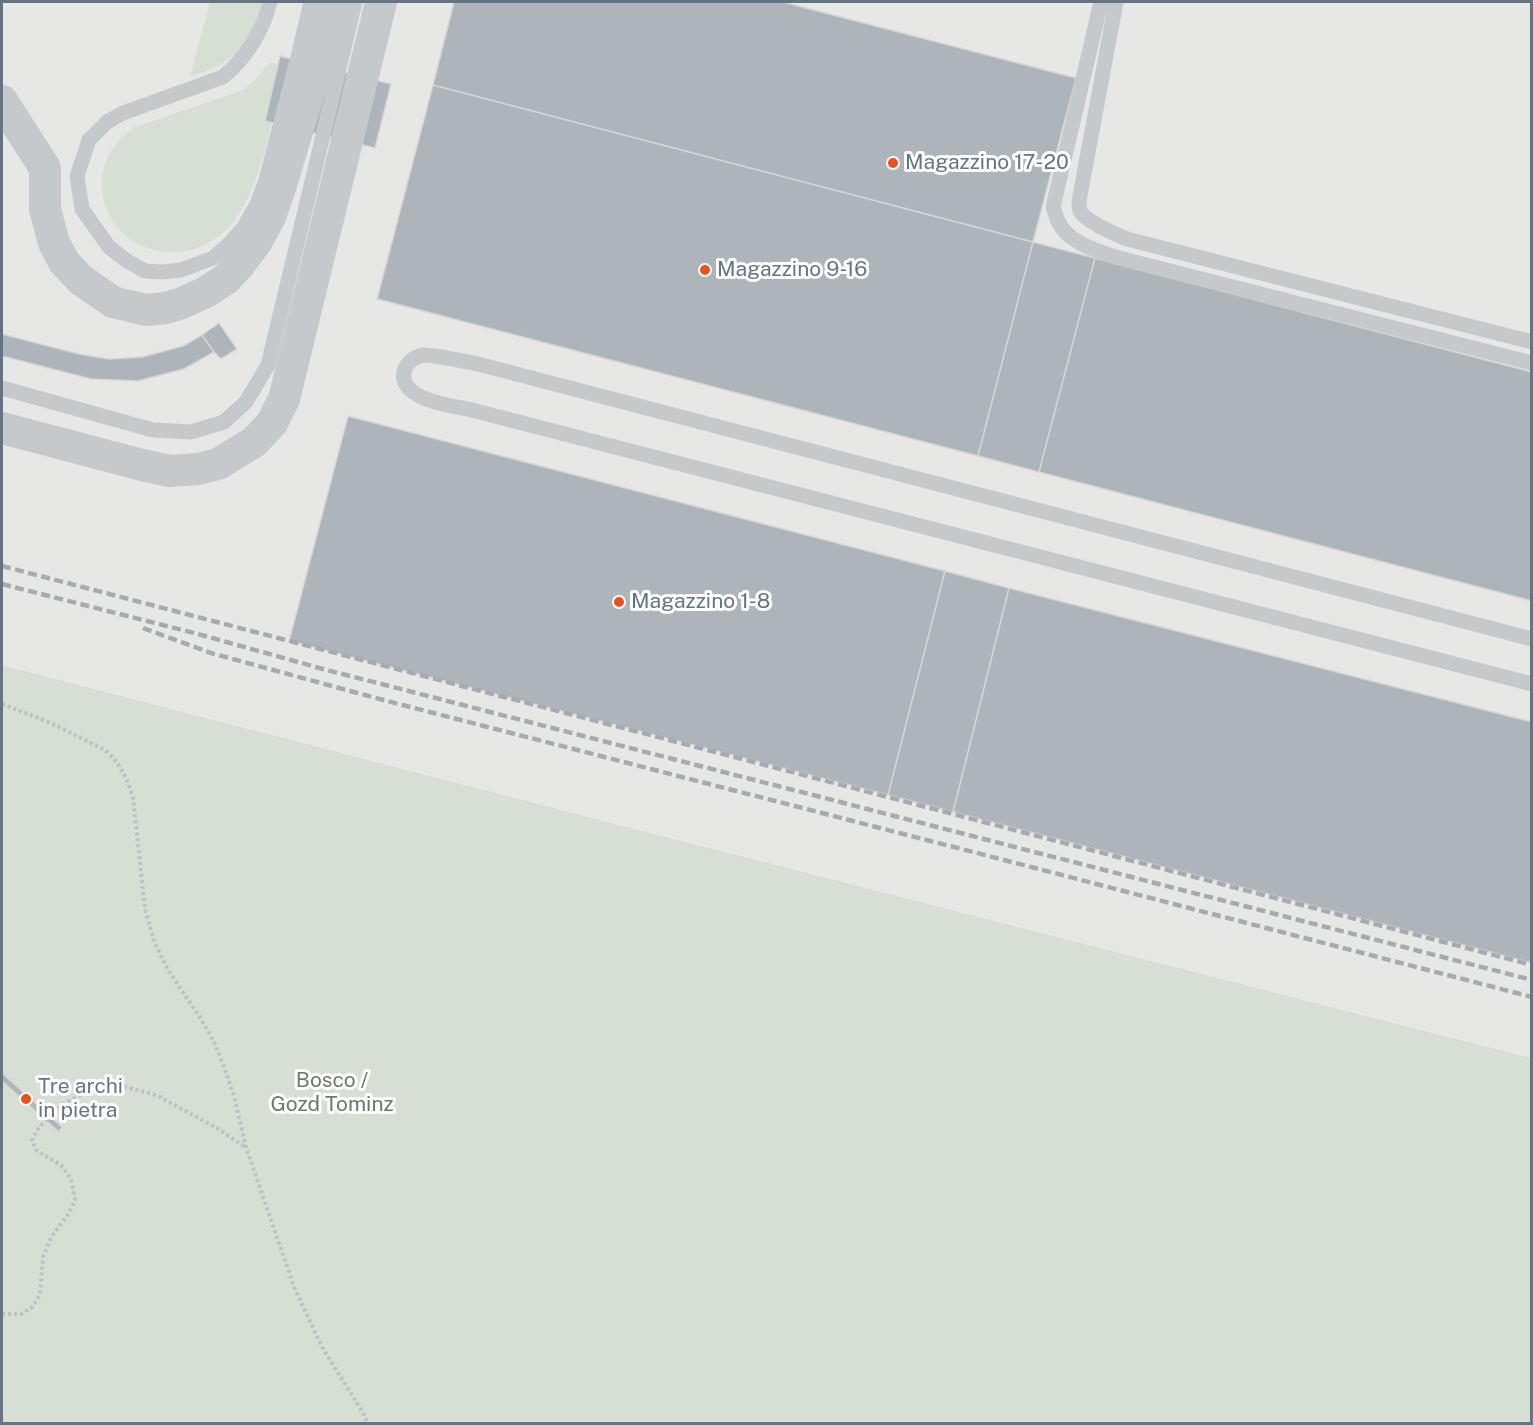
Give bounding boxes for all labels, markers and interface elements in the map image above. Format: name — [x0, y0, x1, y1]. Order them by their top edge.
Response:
place label: Magazzino 17-20 — [905, 150, 1069, 176]
marker: Magazzino 17-20 — [886, 156, 900, 170]
place label: Magazzino 9-16 — [717, 257, 867, 283]
marker: Magazzino 9-16 — [698, 263, 712, 277]
place label: Magazzino 1-8 — [631, 589, 770, 615]
marker: Magazzino 1-8 — [612, 595, 626, 609]
park label: Bosco / Gozd Tominz — [270, 1068, 394, 1118]
place label: Tre archi in pietra — [38, 1074, 123, 1124]
marker: Tre archi in pietra — [19, 1092, 33, 1106]

